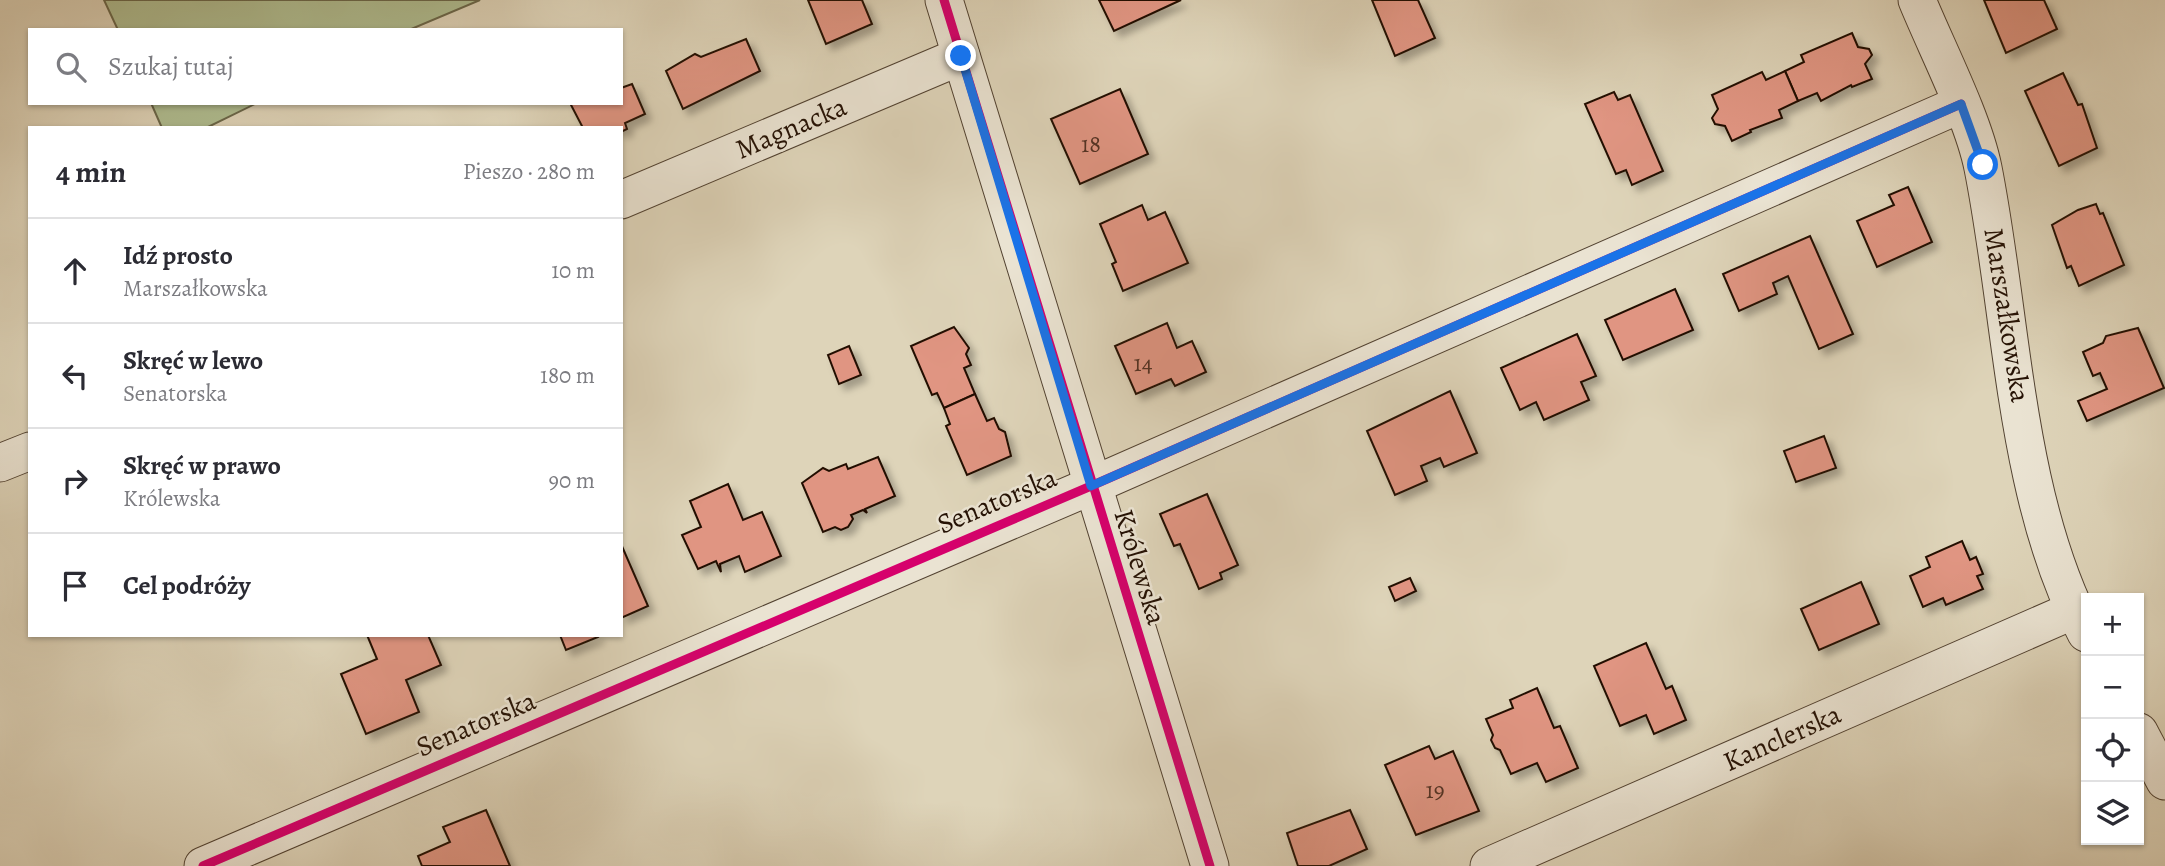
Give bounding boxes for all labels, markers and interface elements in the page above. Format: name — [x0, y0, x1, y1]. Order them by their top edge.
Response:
search box — [28, 28, 623, 105]
route end — [945, 40, 976, 71]
icon: search — [52, 48, 90, 86]
text: Szukaj tutaj — [108, 49, 234, 84]
street label: Magnacka — [730, 88, 852, 168]
house number: 18 — [1081, 128, 1101, 160]
route start — [1967, 149, 1998, 180]
text: 4 min — [56, 152, 126, 192]
text: Pieszo · 280 m — [463, 156, 595, 187]
street label: Marszałkowska — [1974, 225, 2040, 405]
text: Idź prosto — [123, 238, 233, 273]
icon: ahead — [56, 252, 94, 290]
text: 10 m — [551, 255, 595, 286]
text: Marszałkowska — [123, 273, 268, 304]
text: Skręć w lewo — [123, 343, 263, 378]
house number: 14 — [1133, 347, 1153, 379]
icon: left — [56, 357, 94, 395]
text: 180 m — [540, 360, 595, 391]
text: Senatorska — [123, 378, 227, 409]
text: Skręć w prawo — [123, 448, 281, 483]
street label: Senatorska — [931, 459, 1063, 543]
icon: right — [56, 462, 94, 500]
text: 90 m — [549, 465, 595, 496]
text: Królewska — [123, 483, 221, 514]
street label: Królewska — [1104, 505, 1176, 629]
icon: arrive — [56, 567, 94, 605]
text: Cel podróży — [123, 568, 251, 603]
map controls — [2081, 593, 2144, 845]
button: + — [2081, 593, 2144, 656]
button: − — [2081, 656, 2144, 719]
street label: Senatorska — [410, 682, 542, 766]
street label: Kanclerska — [1717, 695, 1847, 781]
button: locate — [2081, 719, 2144, 782]
house number: 19 — [1425, 774, 1445, 806]
button: layers — [2081, 782, 2144, 845]

